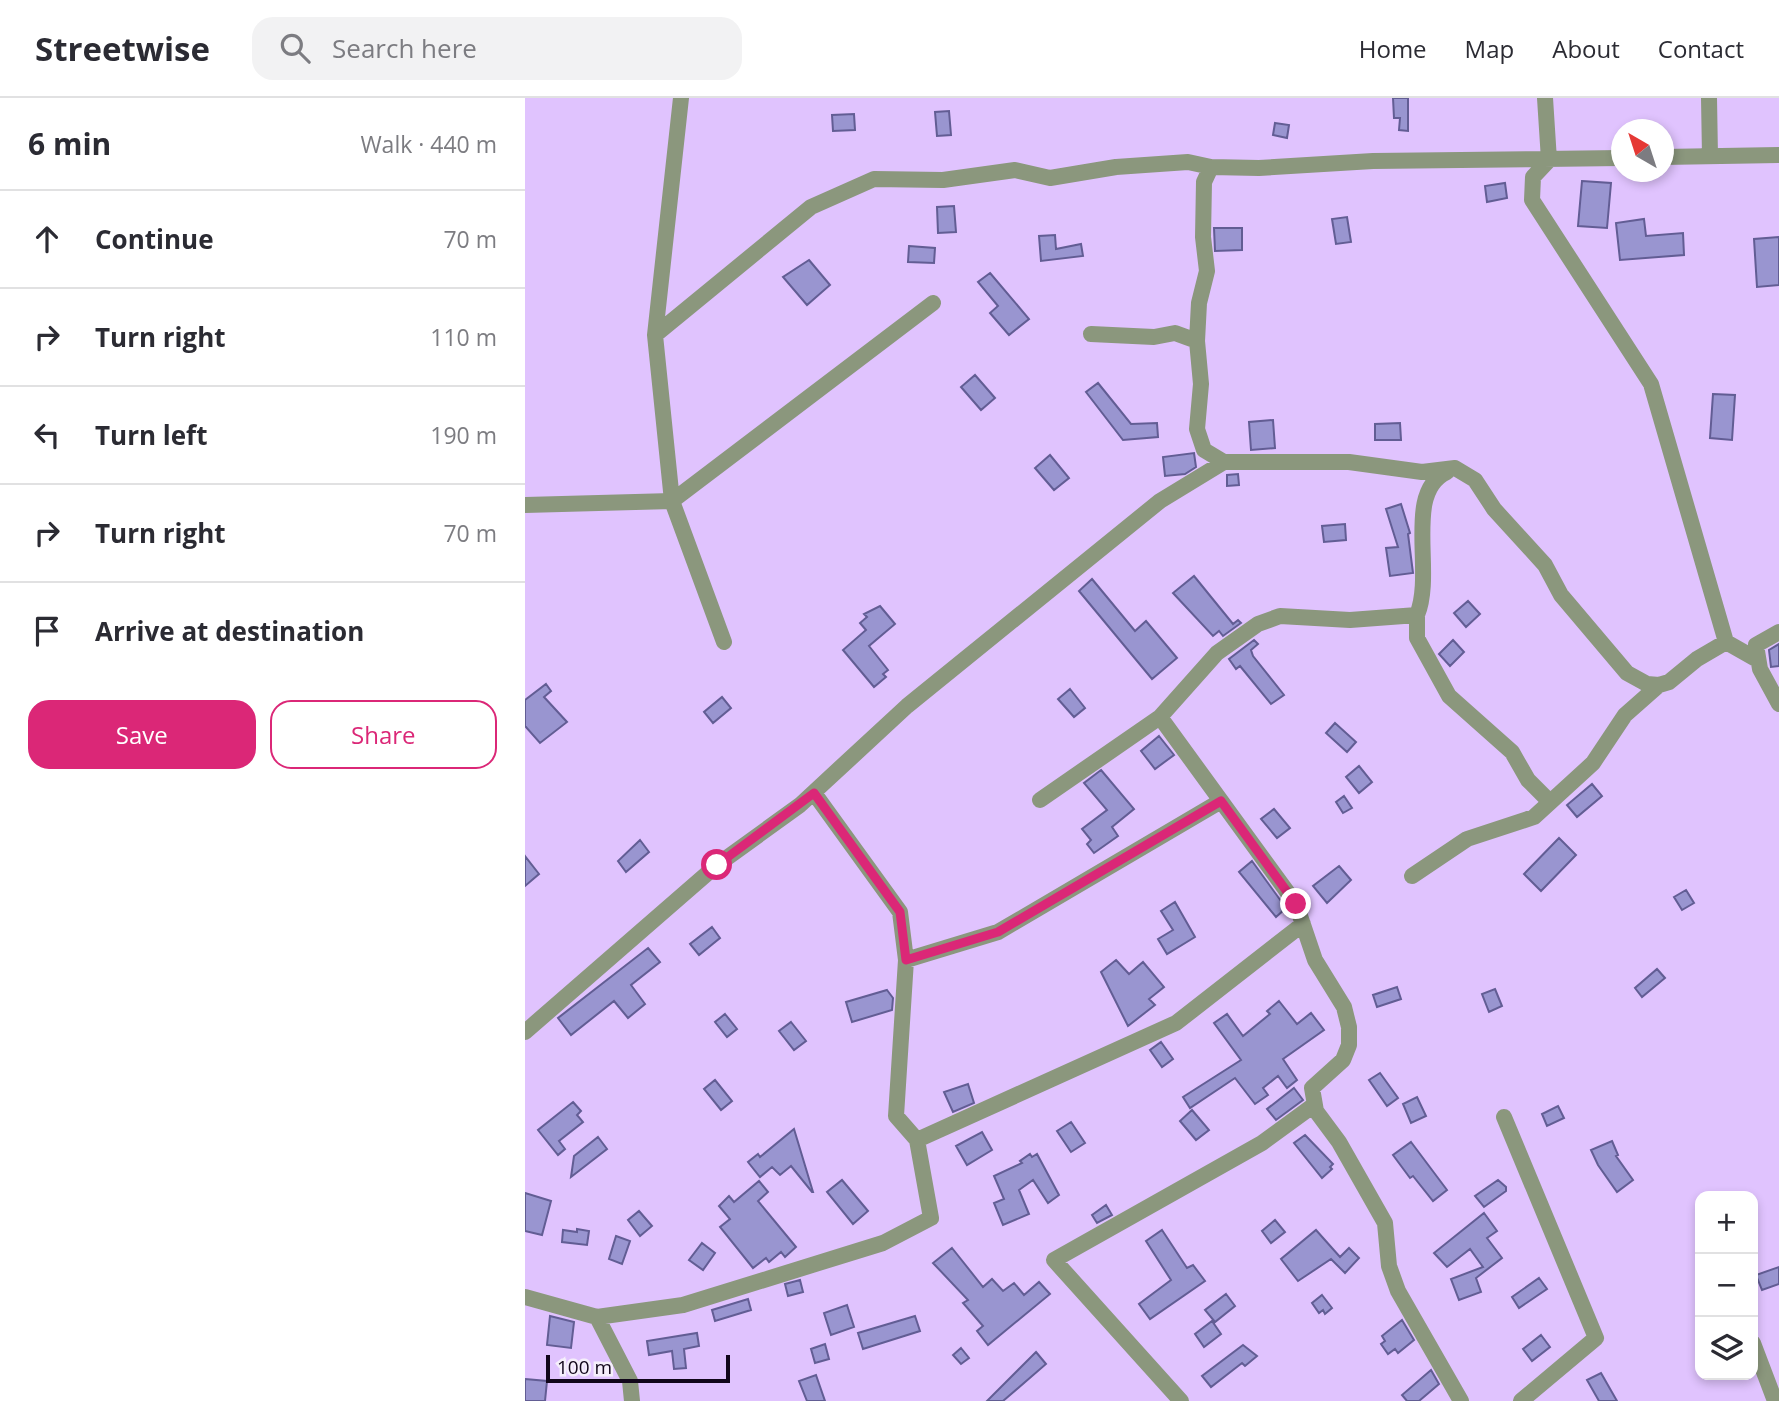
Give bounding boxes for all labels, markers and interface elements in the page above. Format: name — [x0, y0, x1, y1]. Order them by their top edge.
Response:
search box — [252, 17, 742, 80]
text: Streetwise — [35, 26, 210, 71]
icon: search — [276, 29, 314, 67]
text: Search here — [332, 30, 477, 66]
text: Home — [1359, 32, 1427, 65]
text: Map — [1465, 32, 1514, 65]
text: About — [1552, 32, 1620, 65]
text: Contact — [1658, 32, 1744, 65]
north arrow — [1611, 119, 1674, 182]
text: 6 min — [28, 123, 111, 164]
text: Walk · 440 m — [360, 128, 497, 160]
icon: ahead — [28, 220, 66, 258]
text: Continue — [95, 221, 214, 257]
text: 70 m — [443, 223, 497, 255]
icon: right — [28, 318, 66, 356]
text: Turn right — [95, 319, 226, 355]
text: 110 m — [430, 321, 497, 353]
icon: left — [28, 416, 66, 454]
text: Turn left — [95, 417, 207, 453]
text: 190 m — [430, 419, 497, 451]
icon: right — [28, 514, 66, 552]
text: Turn right — [95, 515, 226, 551]
text: 70 m — [443, 517, 497, 549]
icon: arrive — [28, 612, 66, 650]
text: Arrive at destination — [95, 613, 364, 649]
button: Save — [28, 700, 256, 769]
button: Share — [270, 700, 497, 769]
route start — [701, 849, 732, 880]
route end — [1280, 888, 1311, 919]
map controls — [1695, 1191, 1758, 1380]
button: + — [1695, 1191, 1758, 1254]
button: − — [1695, 1254, 1758, 1317]
button: layers — [1695, 1317, 1758, 1380]
scale bar — [546, 1352, 730, 1384]
text: 100 m — [557, 1354, 612, 1380]

